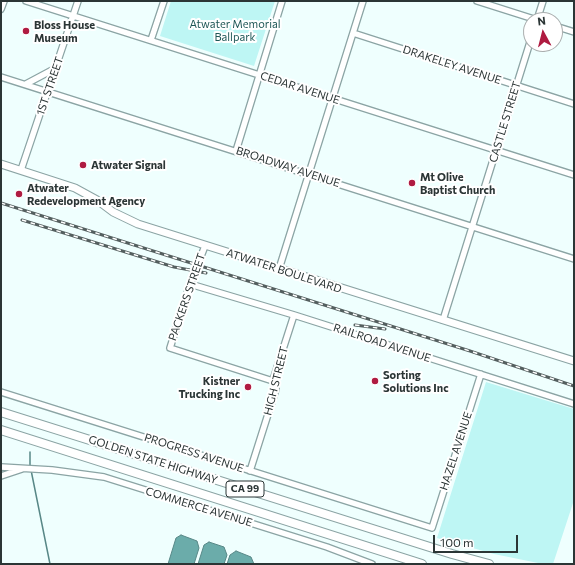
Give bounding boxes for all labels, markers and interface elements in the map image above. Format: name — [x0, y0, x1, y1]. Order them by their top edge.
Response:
north arrow — [523, 12, 563, 52]
text: N — [537, 14, 546, 28]
park label: Atwater Memorial Ballpark — [189, 17, 281, 43]
place label: Bloss House Museum — [34, 18, 95, 44]
marker: Bloss House Museum — [21, 26, 31, 36]
street label: DRAKELEY AVENUE — [401, 43, 503, 87]
street label: 1ST STREET — [34, 55, 66, 117]
street label: CEDAR AVENUE — [259, 69, 341, 107]
street label: CASTLE STREET — [486, 80, 524, 164]
street label: BROADWAY AVENUE — [234, 144, 342, 190]
place label: Atwater Signal — [91, 158, 166, 172]
marker: Atwater Signal — [78, 160, 88, 170]
place label: Mt Olive Baptist Church — [420, 170, 495, 196]
marker: Mt Olive Baptist Church — [407, 178, 417, 188]
place label: Atwater Redevelopment Agency — [27, 181, 145, 207]
marker: Atwater Redevelopment Agency — [14, 189, 24, 199]
street label: ATWATER BOULEVARD — [225, 246, 343, 296]
street label: PACKERS STREET — [166, 251, 208, 343]
street label: RAILROAD AVENUE — [332, 321, 432, 365]
street label: HIGH STREET — [261, 345, 291, 417]
place label: Sorting Solutions Inc — [383, 368, 448, 394]
place label: Kistner Trucking Inc — [178, 374, 240, 400]
marker: Sorting Solutions Inc — [370, 376, 380, 386]
marker: Kistner Trucking Inc — [243, 382, 253, 392]
street label: HAZEL AVENUE — [437, 410, 475, 492]
street label: PROGRESS AVENUE — [143, 431, 245, 475]
street label: GOLDEN STATE HIGHWAY — [87, 433, 219, 487]
road number: CA 99 — [226, 481, 264, 497]
street label: COMMERCE AVENUE — [144, 484, 254, 530]
scale bar — [435, 527, 520, 553]
text: 100 m — [440, 535, 474, 549]

